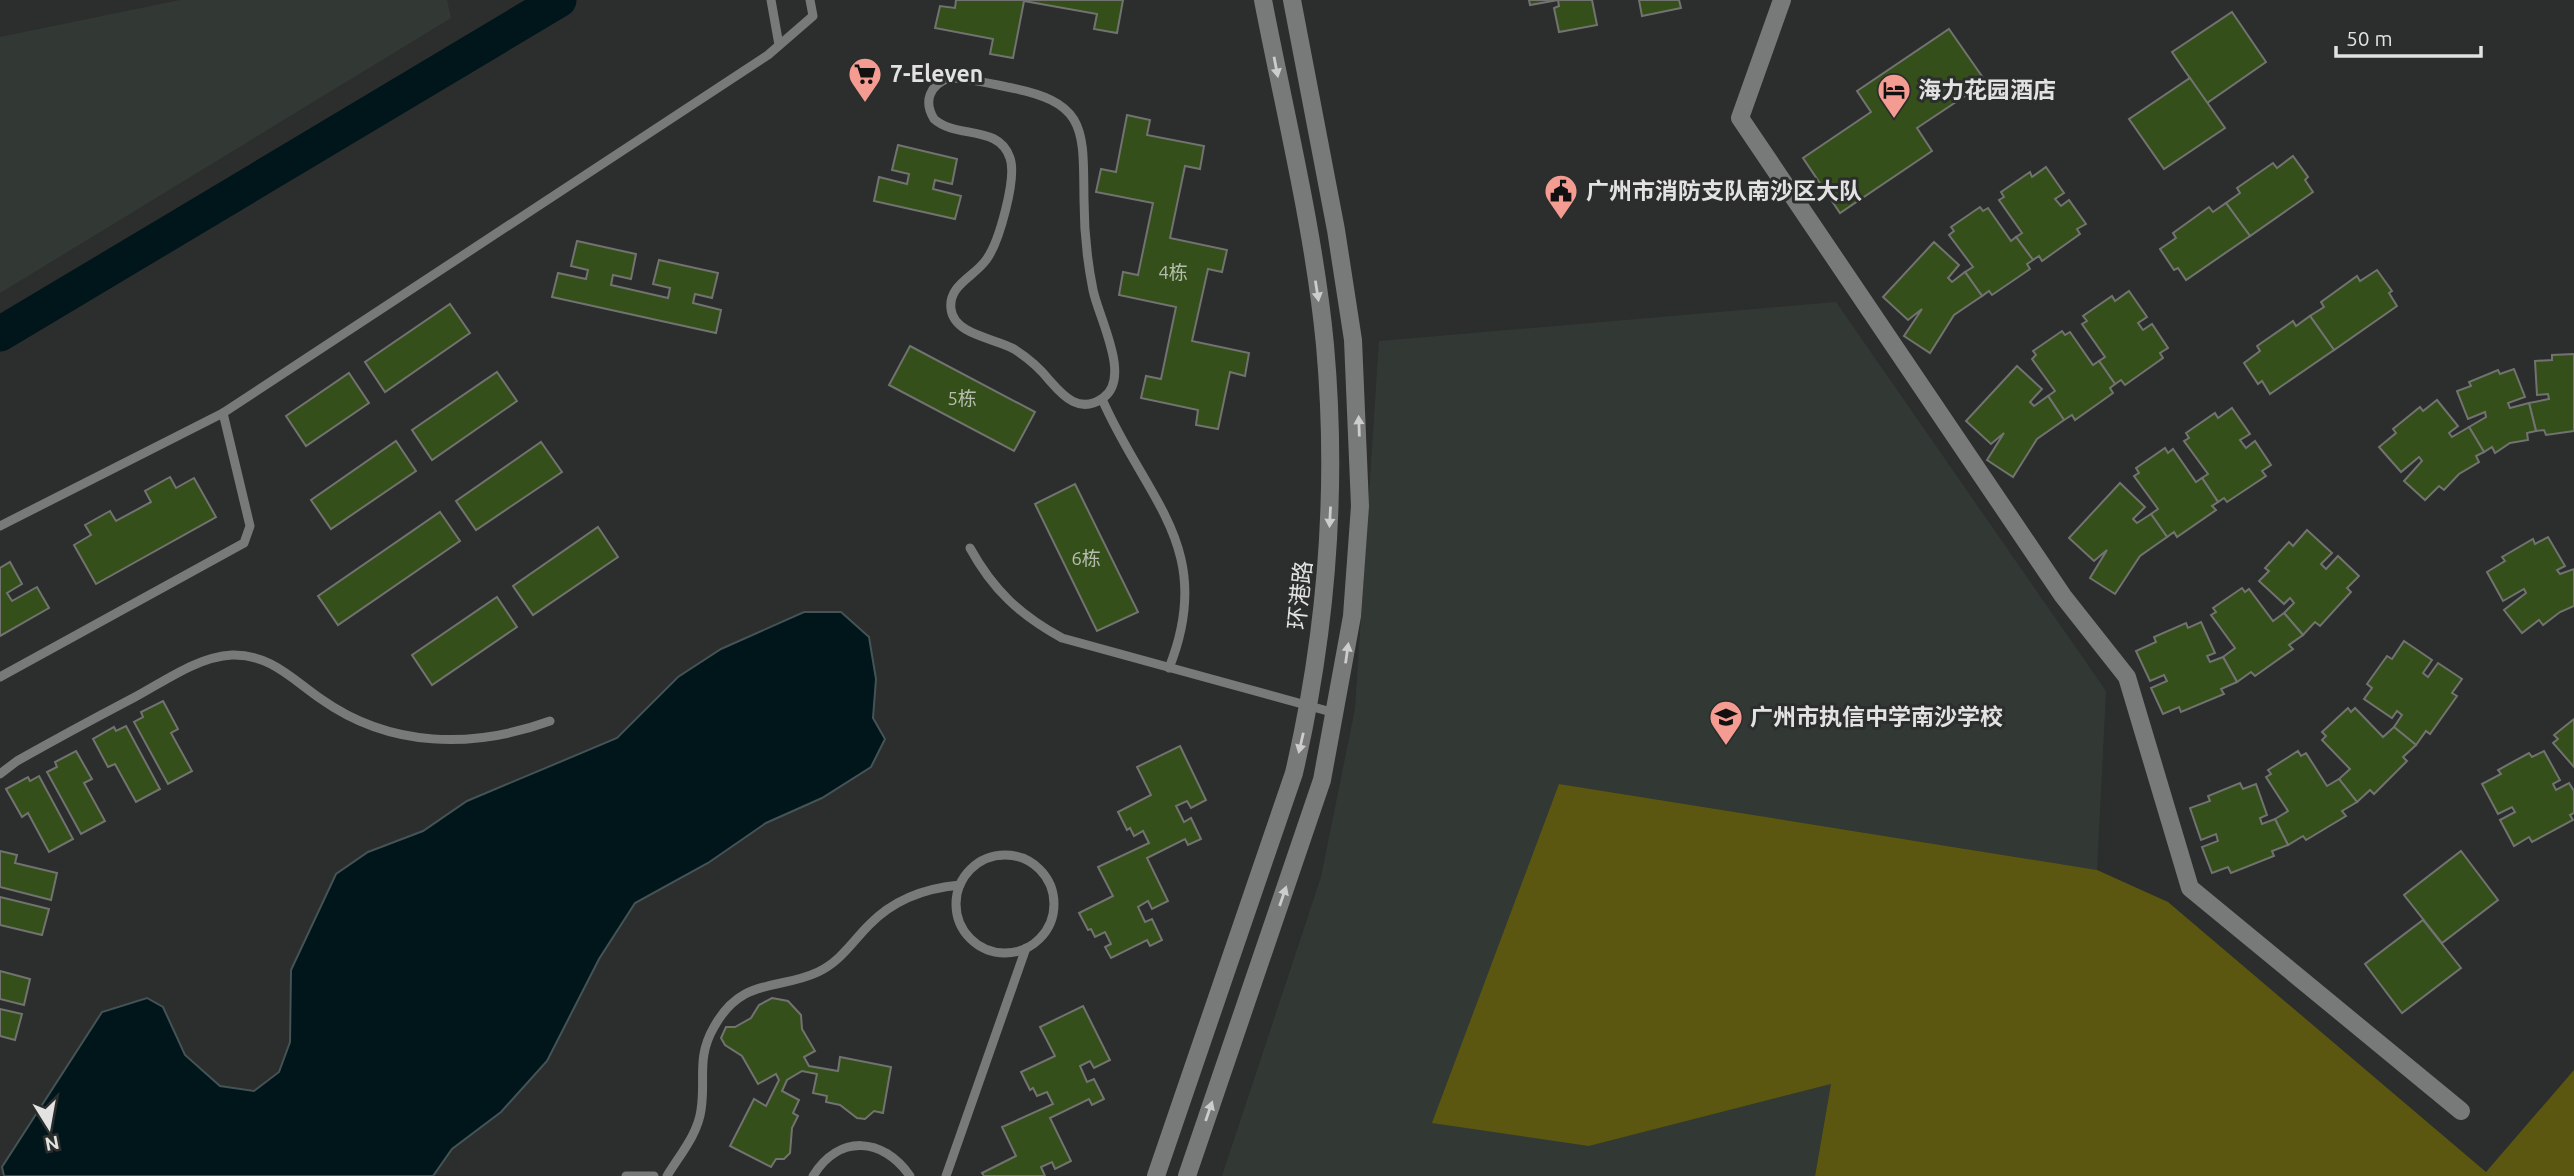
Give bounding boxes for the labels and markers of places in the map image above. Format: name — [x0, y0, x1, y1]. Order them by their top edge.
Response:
supermarket icon: 7-Eleven — [846, 55, 884, 104]
place label: 7-Eleven — [890, 61, 983, 86]
hotel icon: 海力花园酒店 — [1875, 71, 1913, 120]
place label: 海力花园酒店 — [1918, 77, 2056, 102]
public building icon: 广州市消防支队南沙区大队 — [1542, 172, 1580, 221]
place label: 广州市消防支队南沙区大队 — [1586, 178, 1862, 203]
school or university icon: 广州市执信中学南沙学校 — [1707, 698, 1745, 747]
place label: 广州市执信中学南沙学校 — [1750, 704, 2003, 729]

